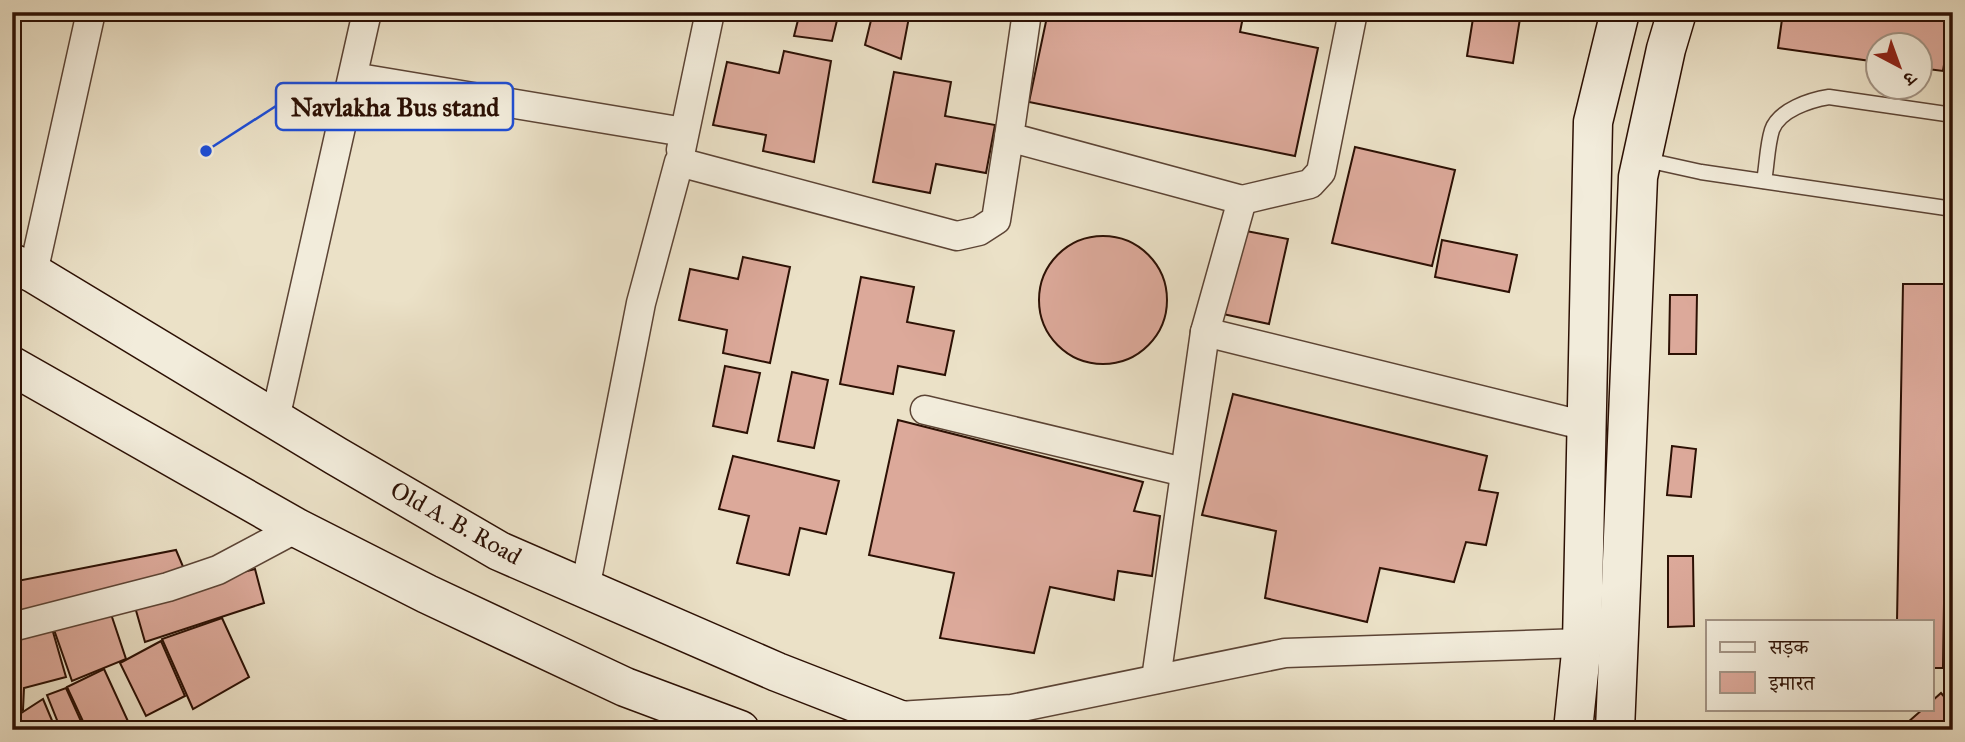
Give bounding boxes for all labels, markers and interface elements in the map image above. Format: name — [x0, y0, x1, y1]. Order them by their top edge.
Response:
north arrow — [1864, 32, 1934, 102]
text: उ — [1898, 65, 1923, 91]
callout: Navlakha Bus stand — [276, 83, 513, 130]
text: Navlakha Bus stand — [291, 91, 500, 123]
street label: Old A. B. Road — [385, 475, 527, 571]
legend — [1706, 620, 1934, 710]
text: सड़क — [1768, 634, 1809, 660]
text: इमारत — [1768, 670, 1816, 696]

